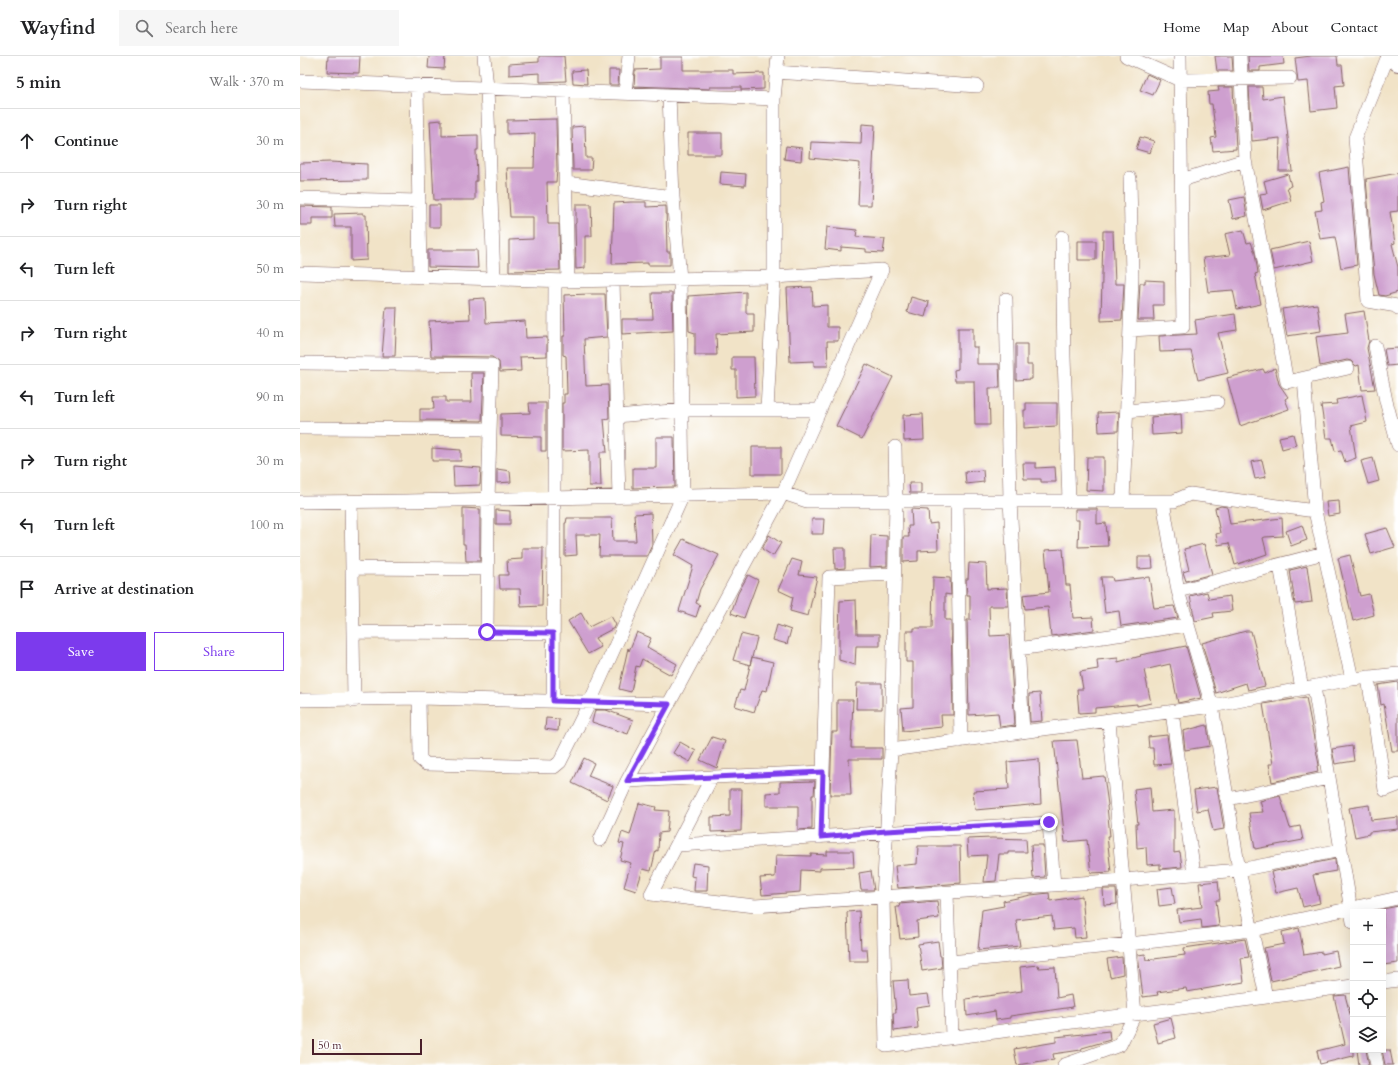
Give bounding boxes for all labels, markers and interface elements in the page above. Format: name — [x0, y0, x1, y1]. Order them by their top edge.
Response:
search box — [119, 10, 399, 46]
text: Wayfind — [20, 15, 95, 41]
icon: search — [133, 17, 155, 39]
text: Search here — [165, 18, 238, 38]
text: Home — [1163, 18, 1201, 37]
text: Map — [1223, 18, 1249, 37]
text: About — [1271, 18, 1308, 37]
text: Contact — [1330, 18, 1378, 37]
text: 5 min — [16, 71, 61, 94]
text: Walk · 370 m — [209, 73, 284, 91]
icon: ahead — [16, 130, 38, 152]
text: Continue — [54, 131, 119, 151]
text: 30 m — [256, 132, 284, 150]
icon: right — [16, 194, 38, 216]
text: Turn right — [54, 195, 127, 215]
text: 30 m — [256, 196, 284, 214]
icon: left — [16, 258, 38, 280]
text: Turn left — [54, 259, 115, 279]
text: 50 m — [256, 260, 284, 278]
icon: right — [16, 322, 38, 344]
text: Turn right — [54, 323, 127, 343]
text: 40 m — [256, 324, 284, 342]
icon: left — [16, 386, 38, 408]
text: Turn left — [54, 387, 115, 407]
text: 90 m — [256, 388, 284, 406]
icon: right — [16, 450, 38, 472]
text: Turn right — [54, 451, 127, 471]
text: 30 m — [256, 452, 284, 470]
icon: left — [16, 514, 38, 536]
text: Turn left — [54, 515, 115, 535]
text: 100 m — [250, 516, 284, 534]
icon: arrive — [16, 578, 38, 600]
text: Arrive at destination — [54, 579, 194, 599]
route start — [478, 623, 496, 641]
button: Save — [16, 632, 146, 671]
button: Share — [154, 632, 284, 671]
route end — [1040, 813, 1058, 831]
map controls — [1350, 909, 1386, 1053]
button: + — [1350, 909, 1386, 945]
button: − — [1350, 945, 1386, 981]
button: locate — [1350, 981, 1386, 1017]
button: layers — [1350, 1017, 1386, 1053]
scale bar — [312, 1037, 422, 1056]
text: 50 m — [318, 1038, 342, 1053]

